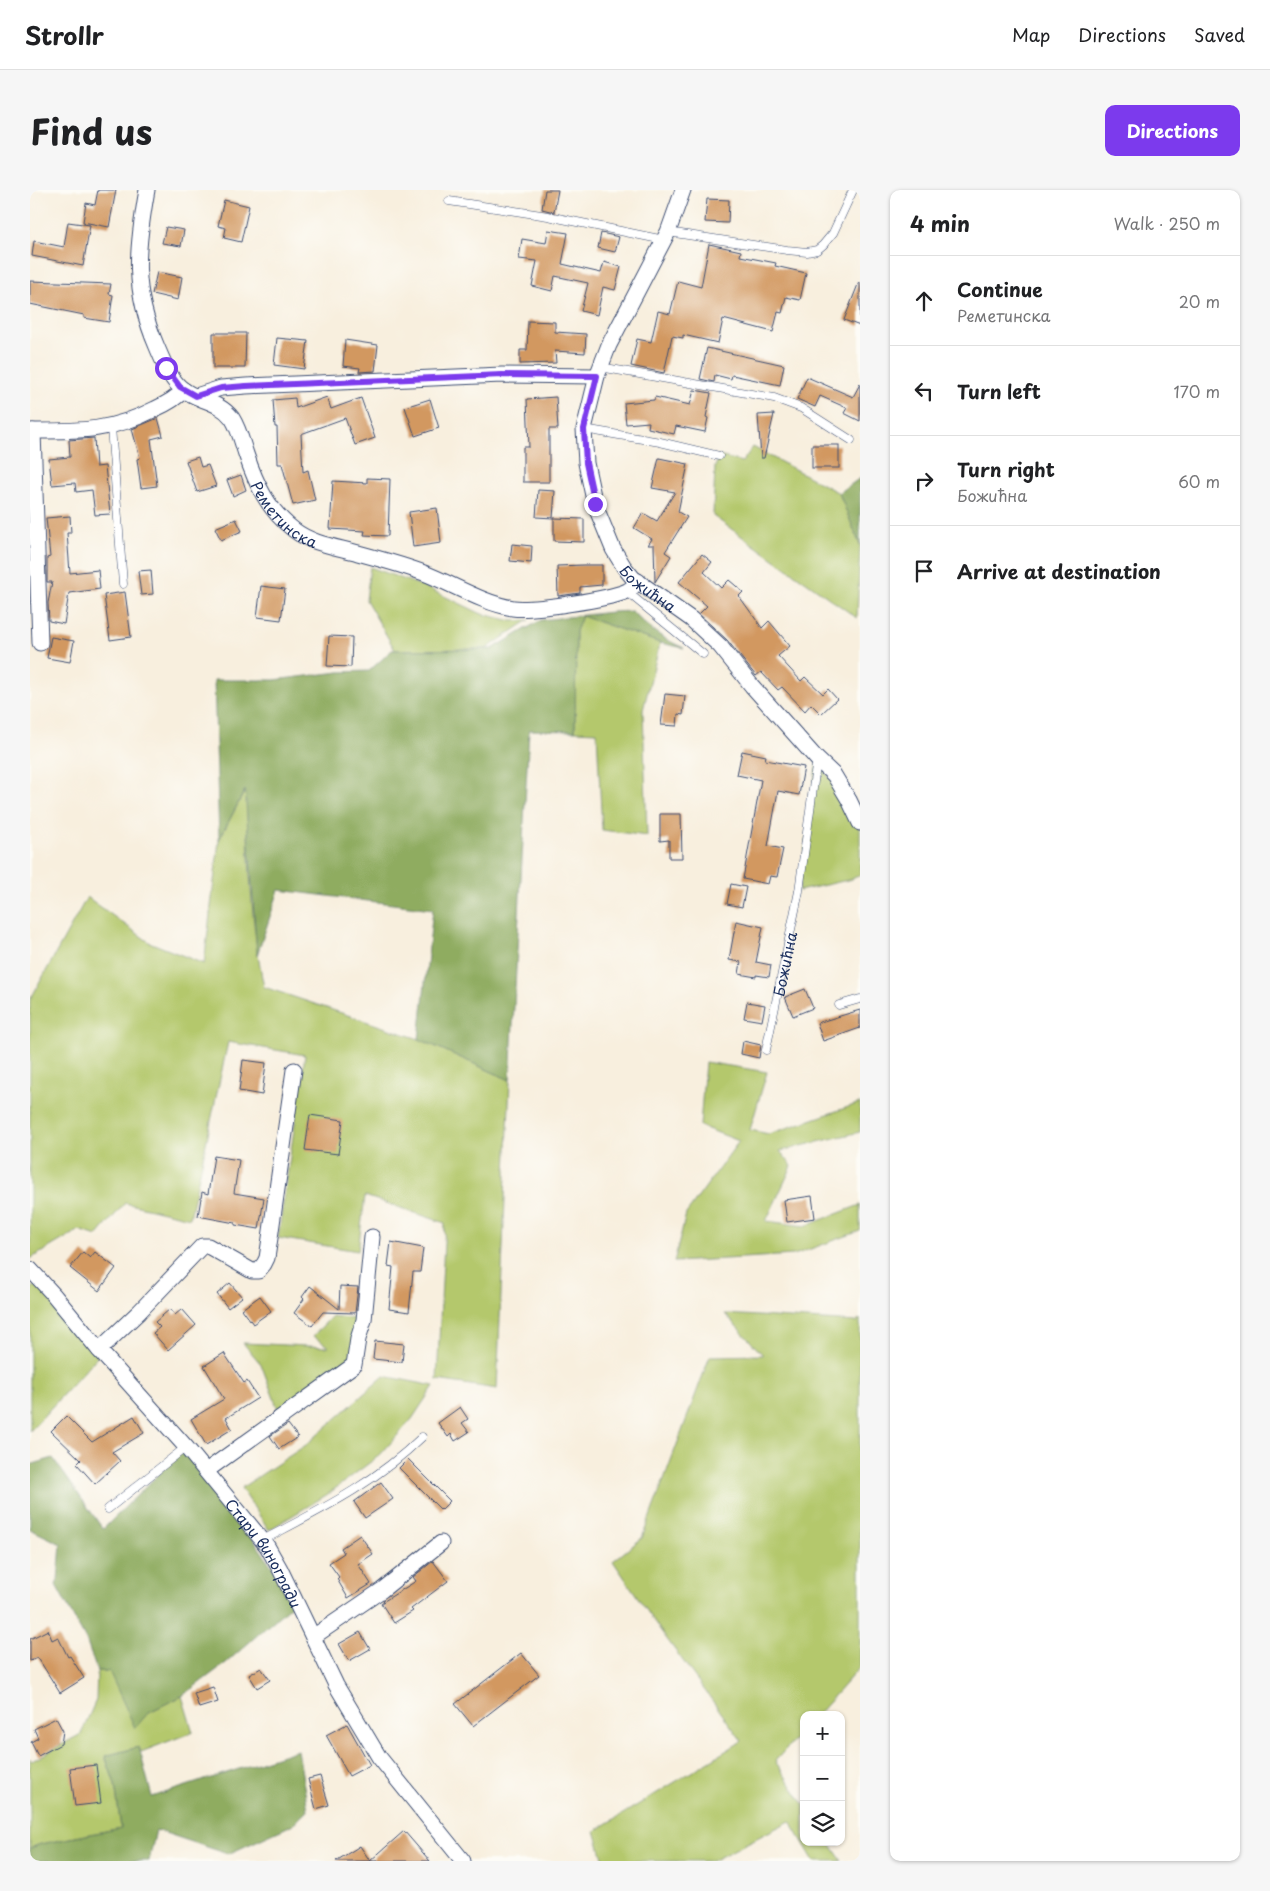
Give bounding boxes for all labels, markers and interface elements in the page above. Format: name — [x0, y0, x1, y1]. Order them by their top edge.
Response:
text: Strollr — [25, 17, 104, 53]
text: Map — [1012, 21, 1050, 48]
text: Directions — [1078, 21, 1166, 48]
text: Saved — [1194, 21, 1245, 48]
text: Find us — [30, 104, 152, 157]
button: Directions — [1105, 105, 1240, 156]
text: 4 min — [910, 207, 970, 239]
text: Walk · 250 m — [1114, 211, 1220, 235]
text: Continue — [957, 275, 1043, 303]
icon: ahead — [910, 287, 938, 315]
text: 20 m — [1179, 289, 1220, 313]
text: Реметинска — [957, 303, 1050, 327]
route start — [155, 357, 178, 380]
icon: left — [910, 377, 938, 405]
text: Turn left — [957, 377, 1041, 405]
text: 170 m — [1174, 379, 1220, 403]
text: Turn right — [957, 455, 1055, 483]
icon: right — [910, 467, 938, 495]
text: 60 m — [1178, 469, 1220, 493]
street label: Реметинска — [246, 477, 322, 553]
text: Божићна — [957, 483, 1027, 507]
route end — [584, 493, 607, 516]
icon: arrive — [910, 557, 938, 585]
text: Arrive at destination — [957, 557, 1161, 585]
street label: Божићна — [615, 559, 682, 617]
street label: Божићна — [766, 929, 802, 998]
street label: Стари виногради — [221, 1493, 308, 1611]
map controls — [800, 1711, 845, 1846]
button: + — [800, 1711, 845, 1756]
button: − — [800, 1756, 845, 1801]
button: layers — [800, 1801, 845, 1846]

